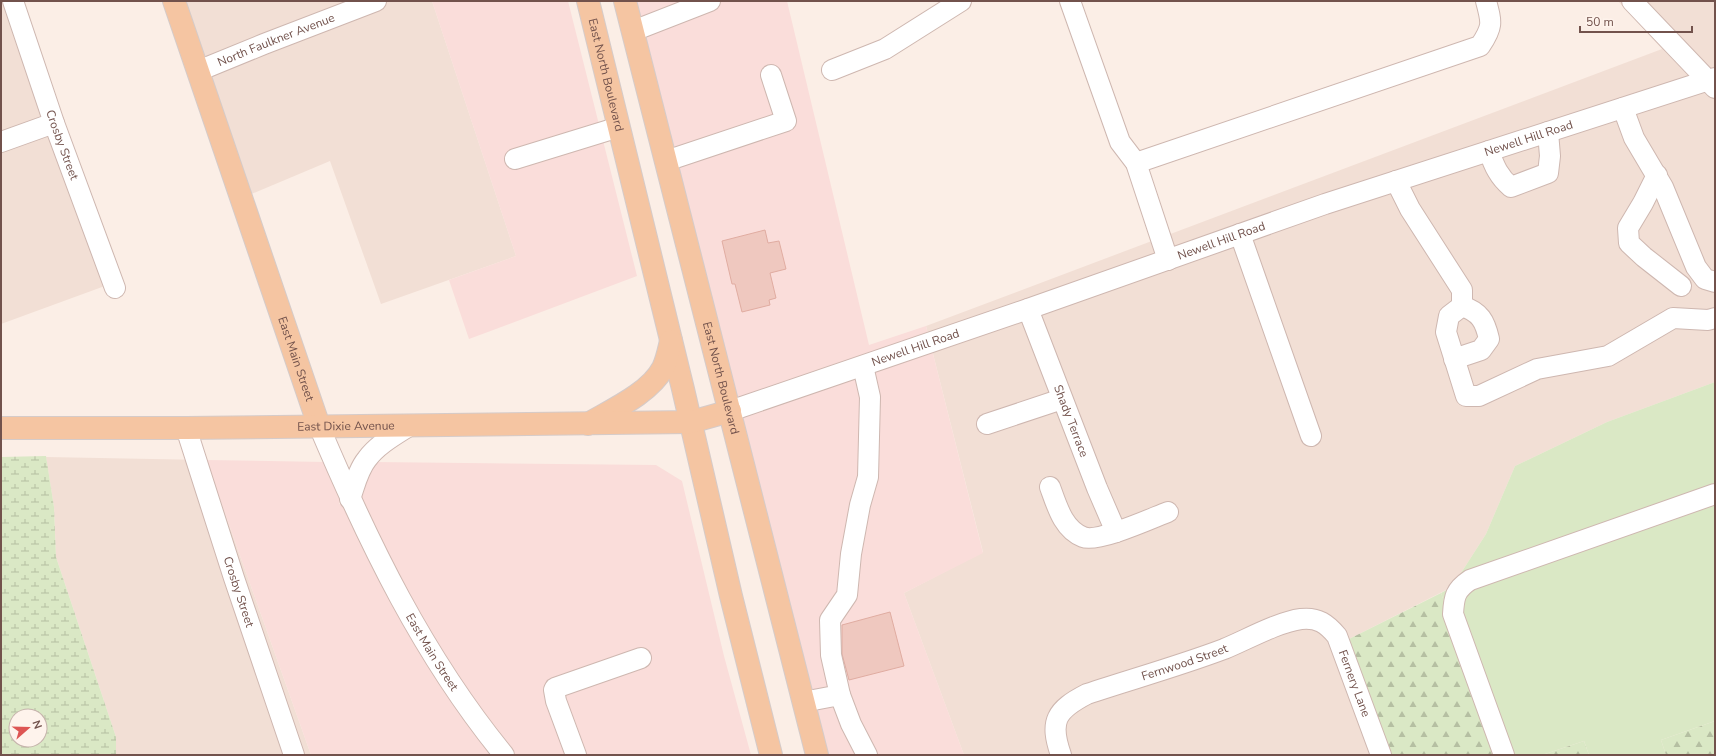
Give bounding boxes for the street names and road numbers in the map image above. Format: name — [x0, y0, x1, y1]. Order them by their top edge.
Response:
street label: North Faulkner Avenue — [215, 10, 337, 70]
street label: East North Boulevard — [585, 17, 628, 133]
street label: Crosby Street — [42, 108, 83, 183]
street label: Newell Hill Road — [1482, 116, 1575, 160]
street label: Newell Hill Road — [1175, 218, 1267, 264]
street label: East Main Street — [274, 314, 318, 404]
street label: East North Boulevard — [699, 320, 743, 436]
street label: Newell Hill Road — [869, 325, 962, 370]
street label: Shady Terrace — [1050, 382, 1092, 459]
street label: East Dixie Avenue — [297, 418, 395, 435]
street label: Crosby Street — [220, 554, 258, 630]
street label: East Main Street — [402, 610, 462, 695]
street label: Fernwood Street — [1139, 640, 1231, 684]
street label: Fernery Lane — [1335, 648, 1374, 719]

